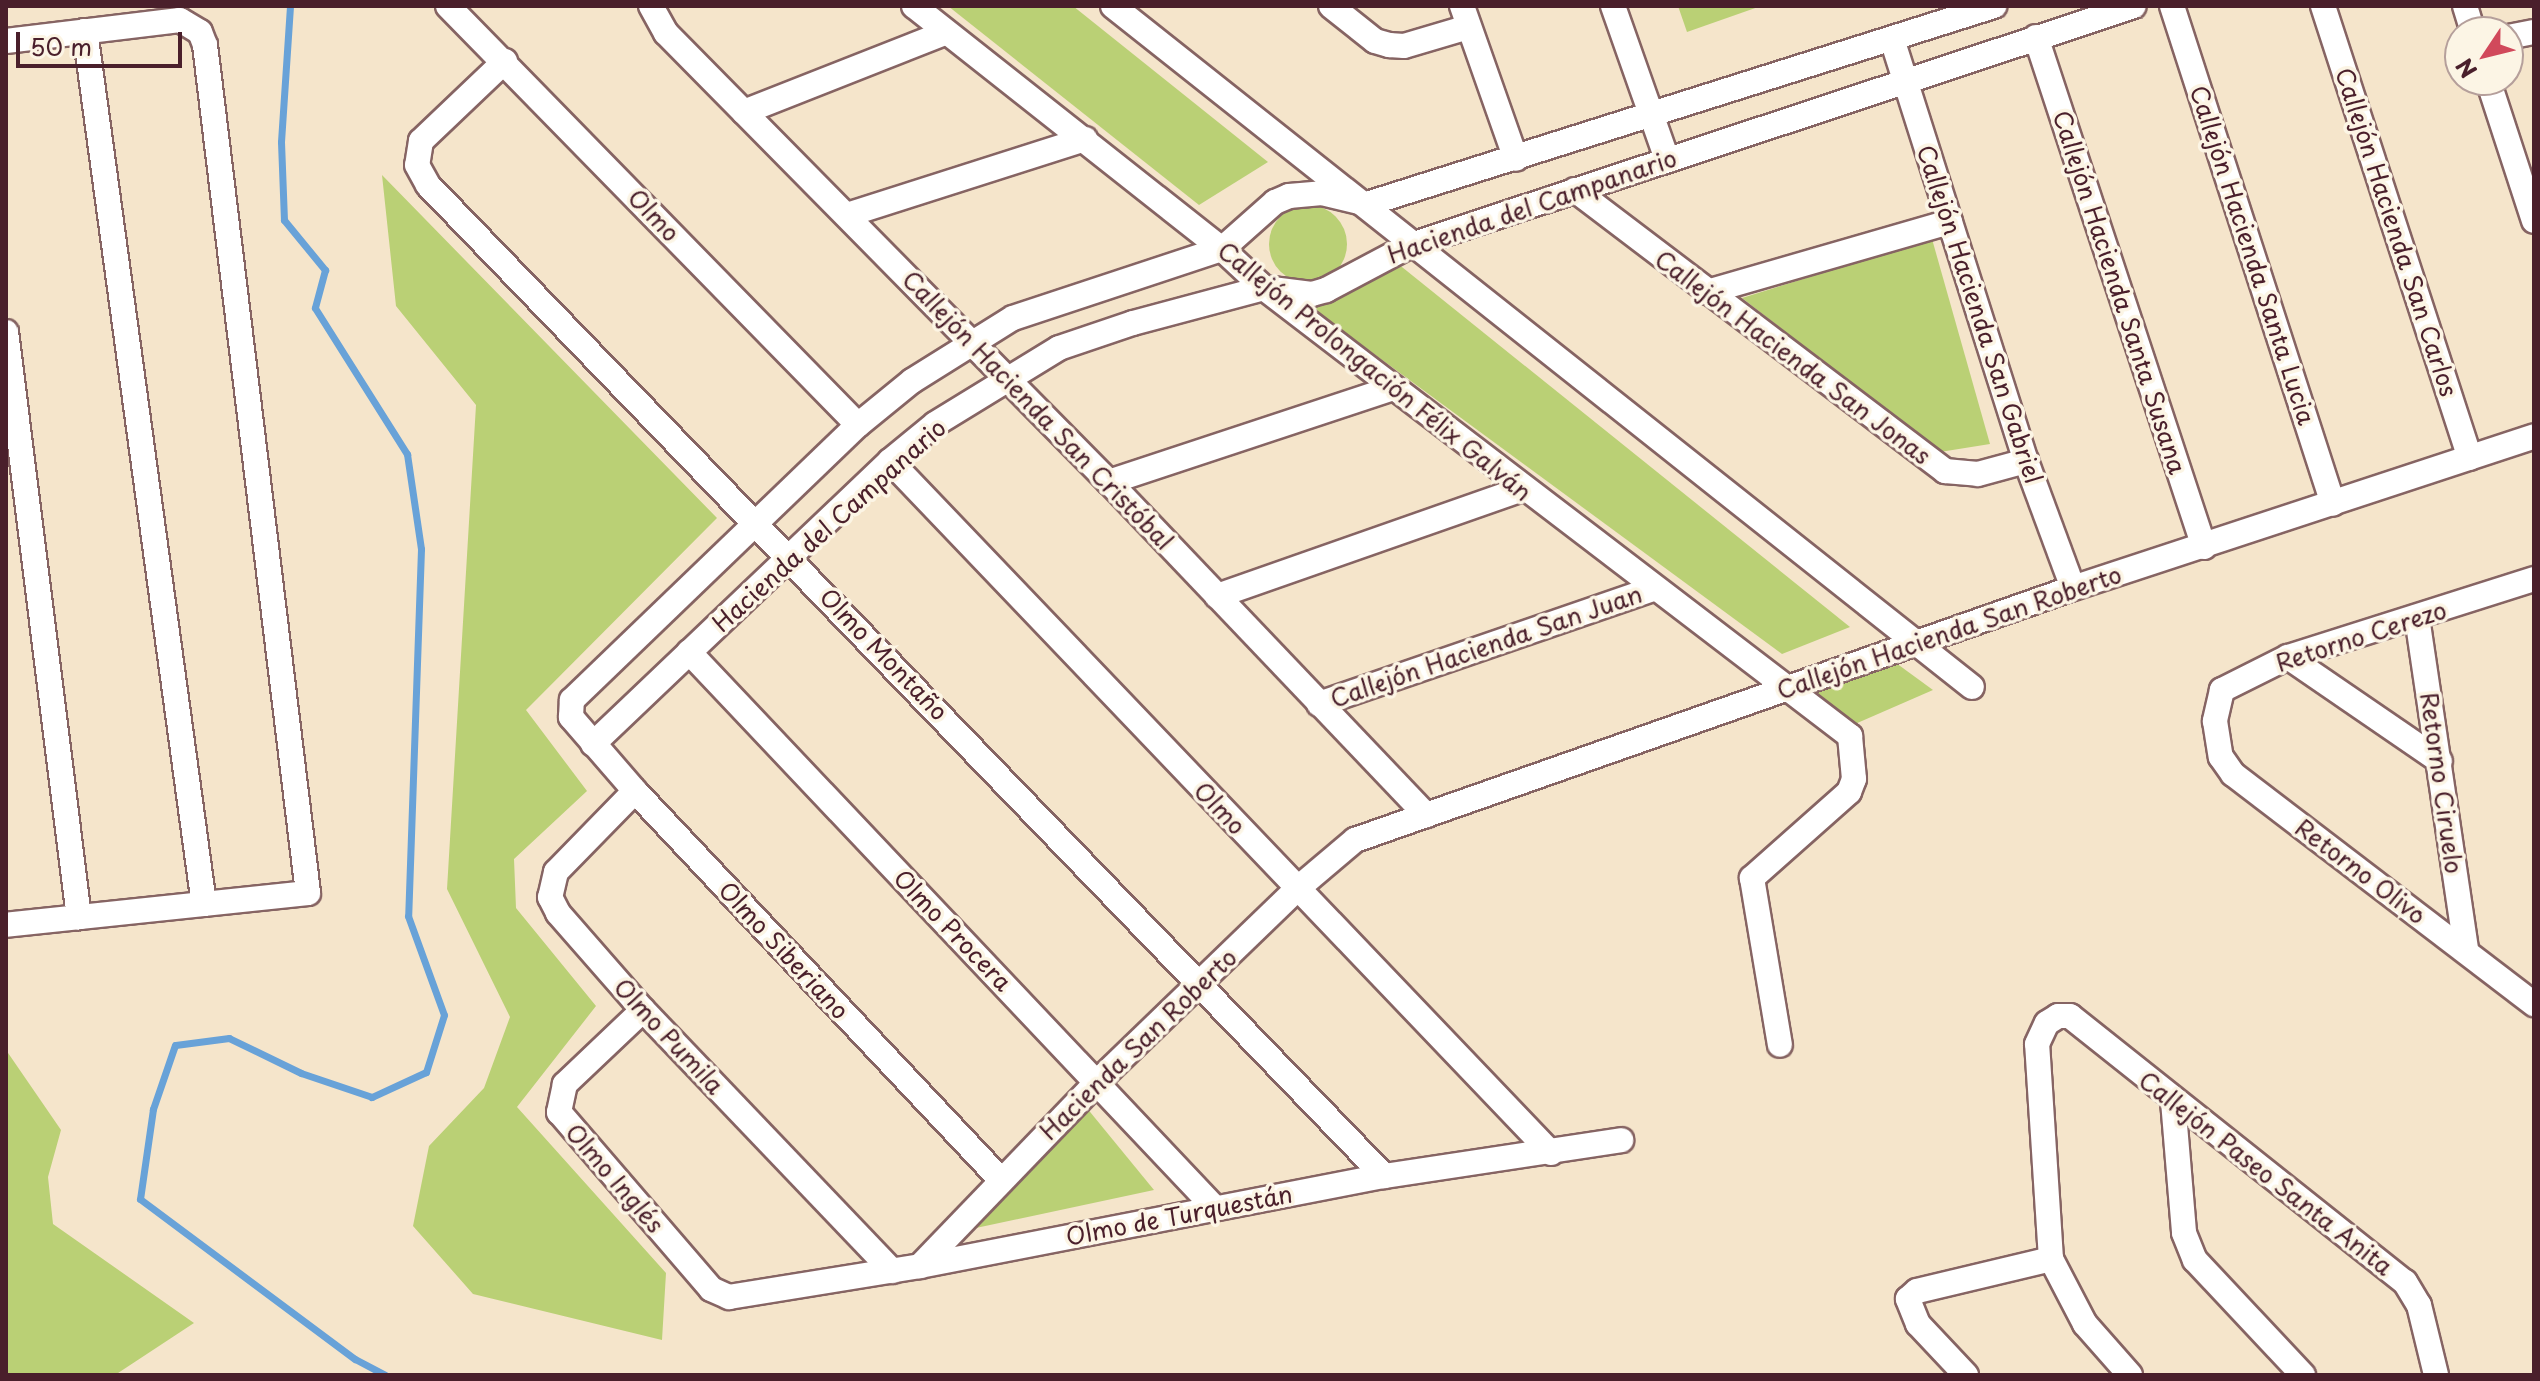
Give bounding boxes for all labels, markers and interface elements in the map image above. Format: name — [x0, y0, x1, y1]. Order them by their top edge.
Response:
scale bar — [20, 16, 186, 66]
north arrow — [2444, 16, 2524, 96]
text: 50 m — [30, 28, 92, 64]
text: N — [2447, 52, 2484, 86]
street label: Callejón Hacienda San Carlos — [2331, 66, 2463, 398]
street label: Callejón Hacienda Santa Lucia — [2185, 83, 2321, 427]
street label: Callejón Hacienda Santa Susana — [2048, 108, 2192, 476]
street label: Callejón Hacienda San Gabriel — [1912, 142, 2048, 486]
street label: Hacienda del Campanario — [1385, 143, 1679, 269]
street label: Olmo — [622, 183, 686, 247]
street label: Callejón Prolongación Félix Galván — [1213, 236, 1537, 506]
street label: Callejón Hacienda San Jonas — [1651, 245, 1935, 469]
street label: Callejón Hacienda San Cristóbal — [898, 266, 1178, 554]
street label: Hacienda del Campanario — [707, 413, 951, 637]
street label: Callejón Hacienda San Roberto — [1775, 560, 2123, 704]
street label: Callejón Hacienda San Juan — [1328, 580, 1644, 712]
street label: Olmo Montaño — [814, 582, 954, 726]
street label: Retorno Cerezo — [2272, 595, 2450, 677]
street label: Retorno Ciruelo — [2415, 691, 2469, 875]
street label: Olmo — [1188, 776, 1252, 840]
street label: Retorno Olivo — [2289, 812, 2433, 930]
street label: Olmo Procera — [887, 863, 1019, 997]
street label: Olmo Siberiano — [713, 875, 855, 1025]
street label: Hacienda San Roberto — [1035, 944, 1241, 1144]
street label: Olmo Pumila — [608, 972, 730, 1100]
street label: Callejón Paseo Santa Anita — [2133, 1065, 2399, 1281]
street label: Olmo Inglés — [560, 1117, 670, 1239]
street label: Olmo de Turquestán — [1061, 1179, 1297, 1251]

